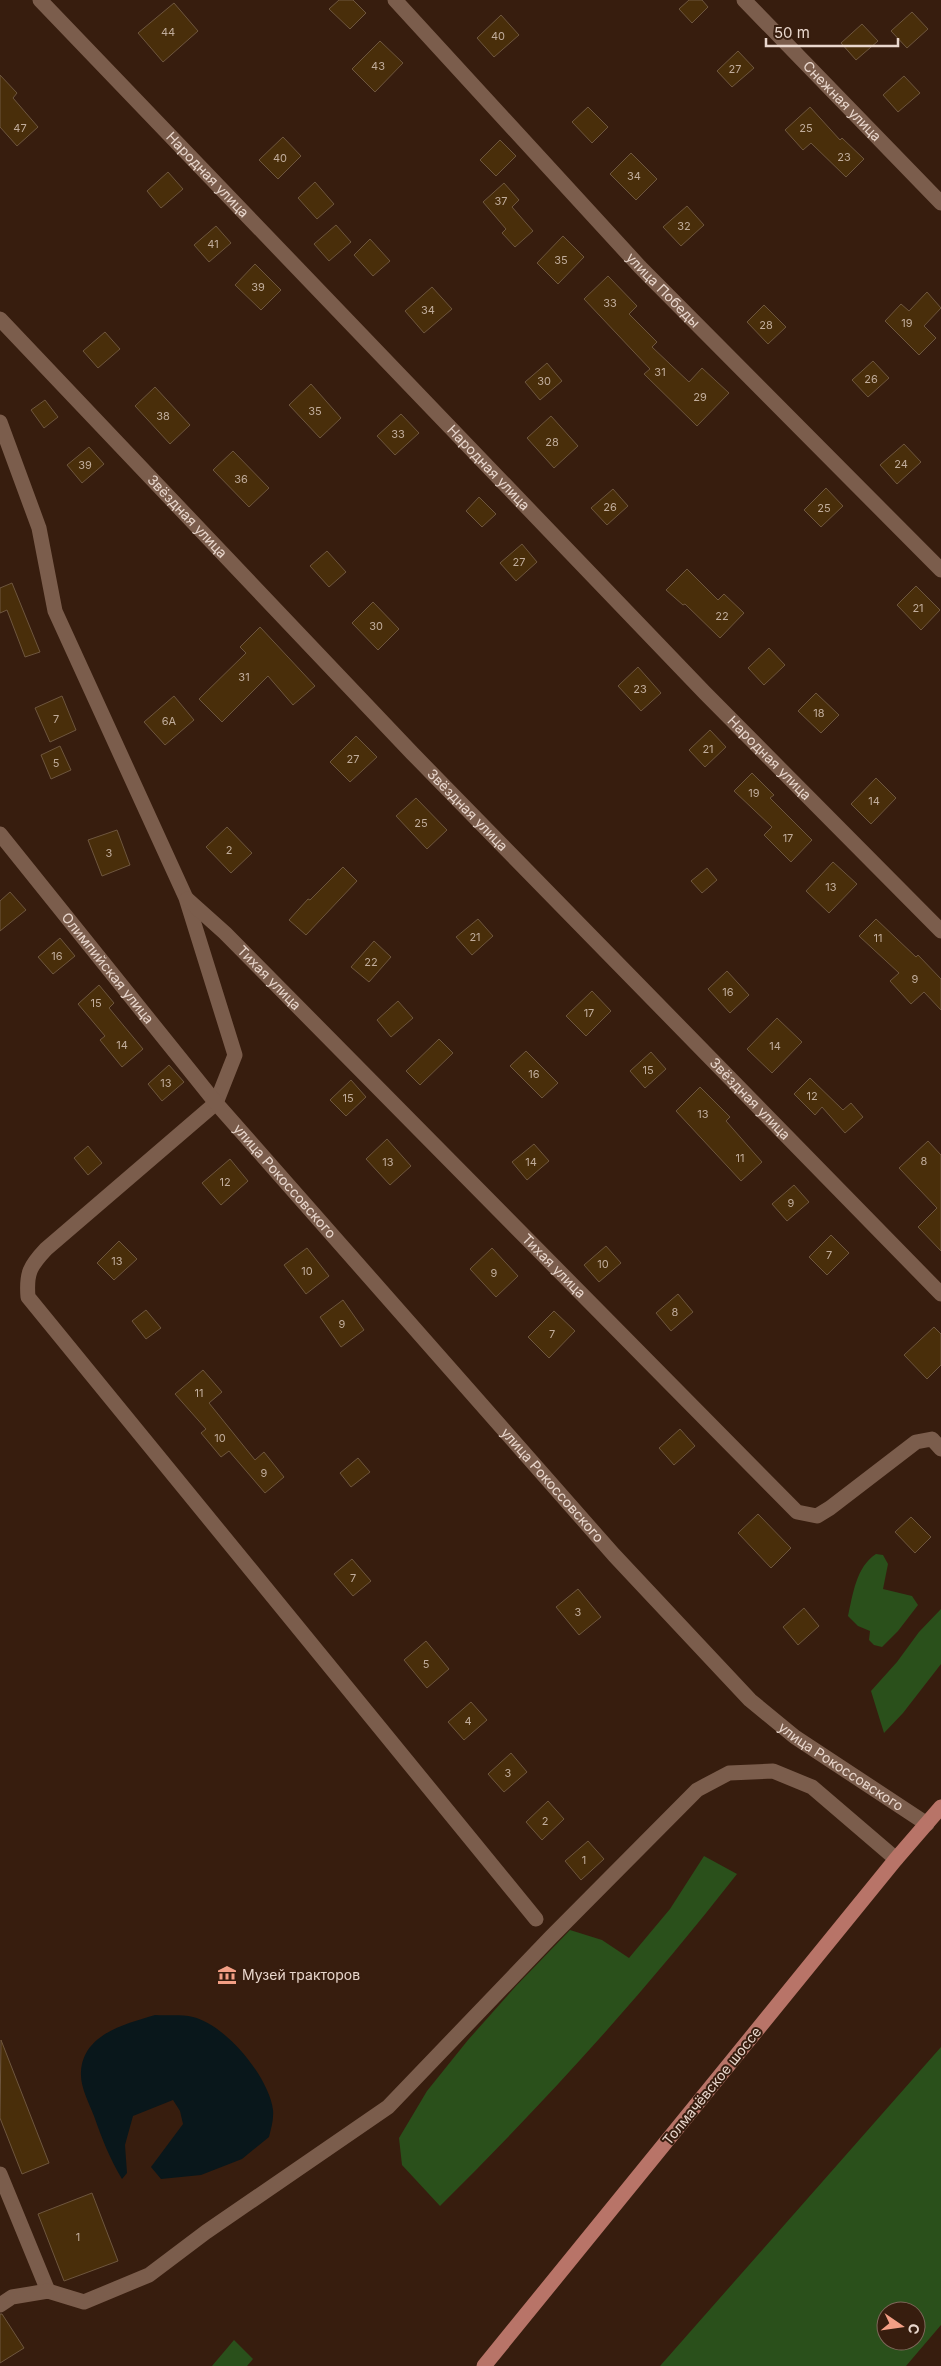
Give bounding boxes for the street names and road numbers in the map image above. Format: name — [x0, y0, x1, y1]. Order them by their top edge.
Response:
street label: Снежная улица — [800, 57, 885, 145]
street label: Народная улица — [163, 128, 253, 220]
street label: улица Победы — [623, 249, 704, 331]
street label: Народная улица — [444, 421, 534, 513]
street label: Звёздная улица — [144, 471, 231, 561]
street label: Народная улица — [724, 712, 815, 803]
street label: Звёздная улица — [424, 765, 512, 854]
street label: Олимпийская улица — [58, 909, 158, 1027]
street label: Тихая улица — [234, 942, 305, 1013]
street label: Звёздная улица — [707, 1054, 794, 1143]
street label: улица Рокоссовского — [230, 1120, 340, 1242]
street label: Тихая улица — [519, 1230, 590, 1301]
street label: улица Рокоссовского — [498, 1424, 608, 1545]
street label: улица Рокоссовского — [775, 1718, 907, 1814]
street label: Толмачёвское шоссе — [659, 2023, 764, 2148]

